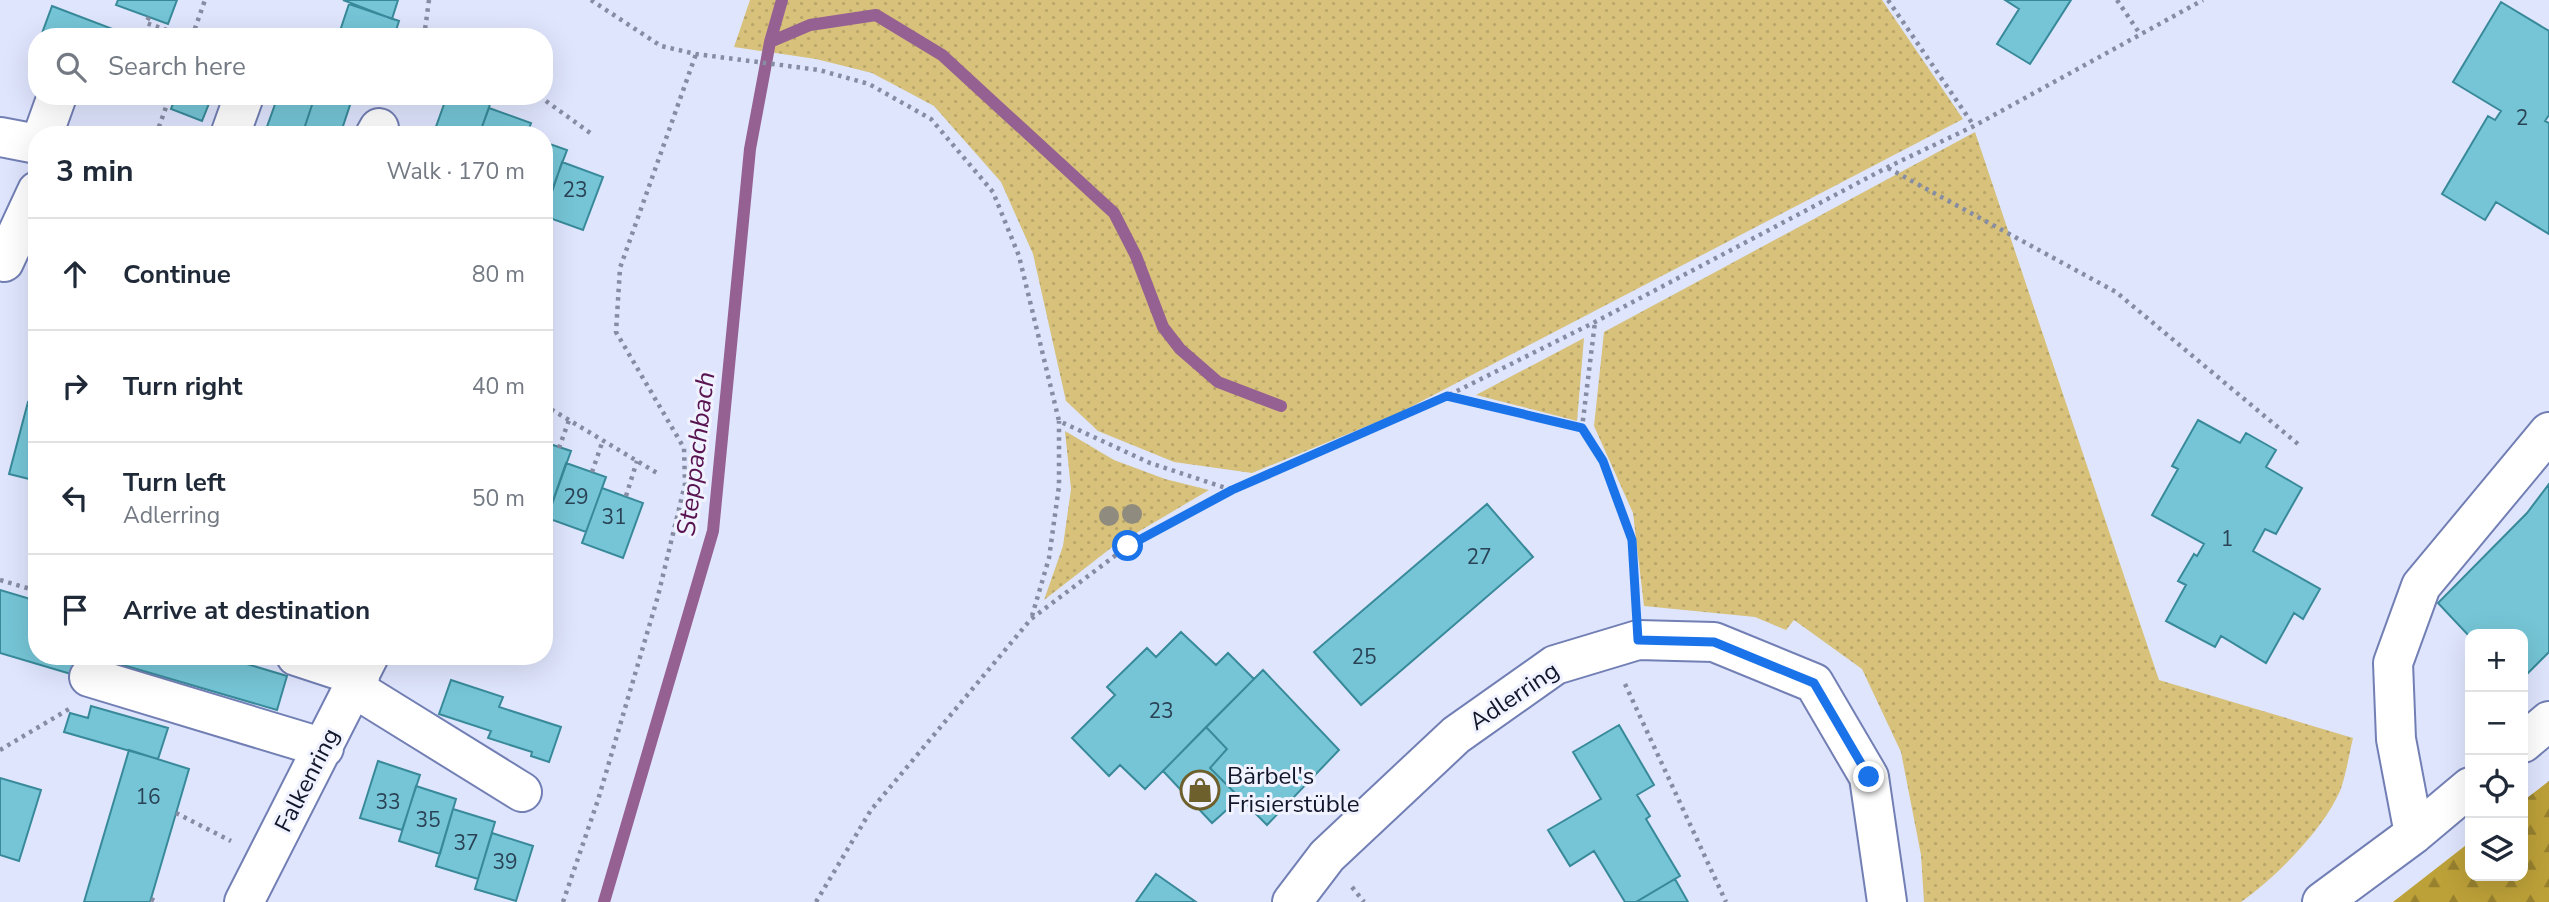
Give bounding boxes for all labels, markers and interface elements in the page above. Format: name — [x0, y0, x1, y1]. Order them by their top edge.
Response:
search box — [28, 28, 553, 105]
icon: search — [52, 48, 90, 86]
text: Search here — [108, 49, 246, 84]
house number: 2 — [2516, 104, 2528, 132]
text: 3 min — [56, 151, 134, 192]
text: Walk · 170 m — [386, 156, 525, 187]
house number: 23 — [562, 176, 588, 204]
icon: ahead — [56, 255, 94, 293]
text: Continue — [123, 257, 231, 292]
text: 80 m — [472, 259, 525, 290]
icon: right — [56, 367, 94, 405]
text: Turn right — [123, 369, 242, 404]
water label: Steppachbach — [669, 370, 723, 538]
text: 40 m — [472, 371, 525, 402]
text: Turn left — [123, 465, 226, 500]
icon: left — [56, 479, 94, 517]
text: 50 m — [472, 483, 525, 514]
house number: 29 — [563, 483, 589, 511]
text: Adlerring — [123, 500, 220, 531]
house number: 31 — [601, 503, 627, 531]
house number: 1 — [2221, 525, 2233, 553]
route start — [1112, 530, 1143, 561]
house number: 27 — [1466, 543, 1492, 571]
icon: arrive — [56, 591, 94, 629]
text: Arrive at destination — [123, 593, 370, 628]
map controls — [2465, 629, 2528, 881]
button: + — [2465, 629, 2528, 692]
house number: 25 — [1351, 643, 1377, 671]
street label: Adlerring — [1463, 654, 1565, 738]
button: − — [2465, 692, 2528, 755]
house number: 23 — [1148, 697, 1174, 725]
street label: Falkenring — [267, 723, 347, 837]
button: locate — [2465, 755, 2528, 818]
place label: Bärbel's Frisierstüble — [1227, 760, 1359, 820]
route end — [1853, 761, 1884, 792]
shop icon: Bärbel's Frisierstüble — [1179, 769, 1221, 811]
house number: 16 — [135, 783, 161, 811]
house number: 33 — [375, 788, 401, 816]
house number: 35 — [415, 806, 441, 834]
button: layers — [2465, 818, 2528, 881]
house number: 37 — [453, 829, 479, 857]
house number: 39 — [492, 848, 518, 876]

